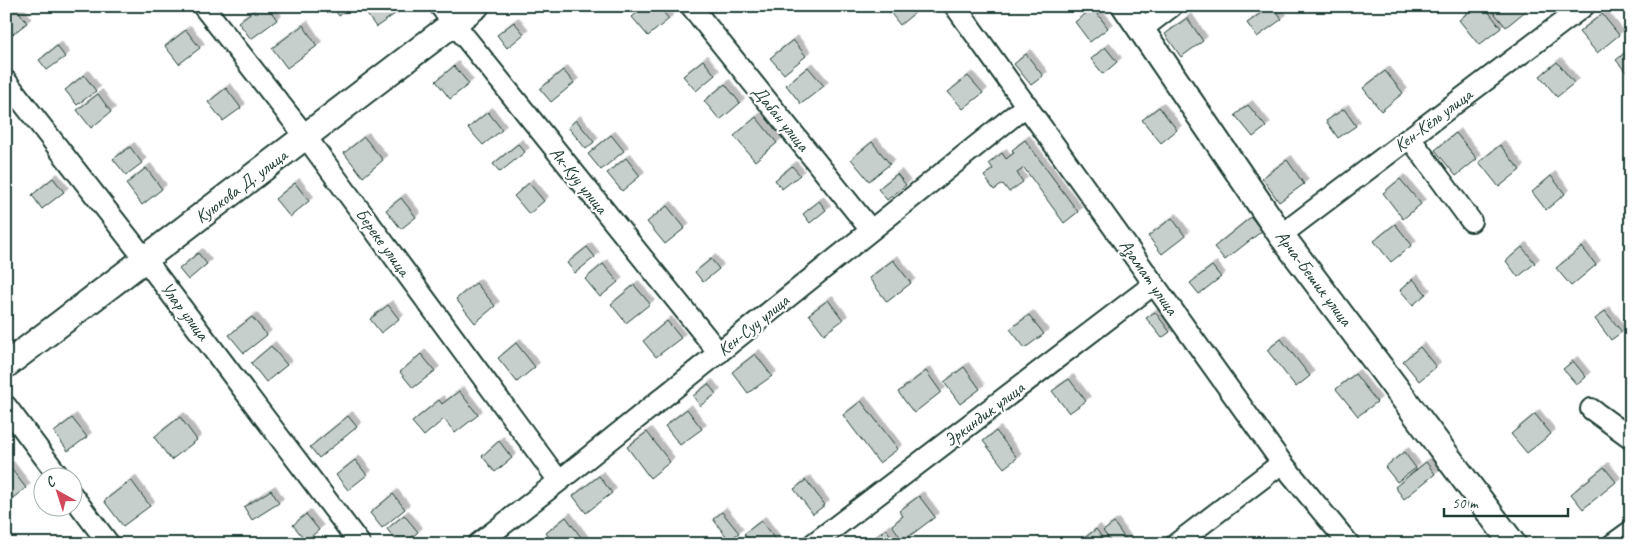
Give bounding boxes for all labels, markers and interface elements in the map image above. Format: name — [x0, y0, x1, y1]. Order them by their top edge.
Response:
street label: Дабан улица — [748, 81, 815, 157]
street label: Кен-Кёль улица — [1389, 82, 1478, 157]
street label: Ак-Куу улица — [545, 142, 614, 219]
street label: Куюкова Д. улица — [191, 143, 293, 228]
street label: Береке улица — [351, 204, 416, 282]
street label: Арча-Бешик улица — [1271, 226, 1358, 332]
street label: Азамат улица — [1114, 235, 1184, 321]
street label: Улар улица — [156, 277, 215, 345]
street label: Кен-Суу улица — [713, 288, 795, 361]
street label: Эркиндик улица — [940, 376, 1030, 451]
north arrow — [32, 468, 82, 518]
text: С — [42, 472, 60, 491]
scale bar — [1444, 485, 1568, 517]
text: 50 m — [1452, 494, 1479, 513]

